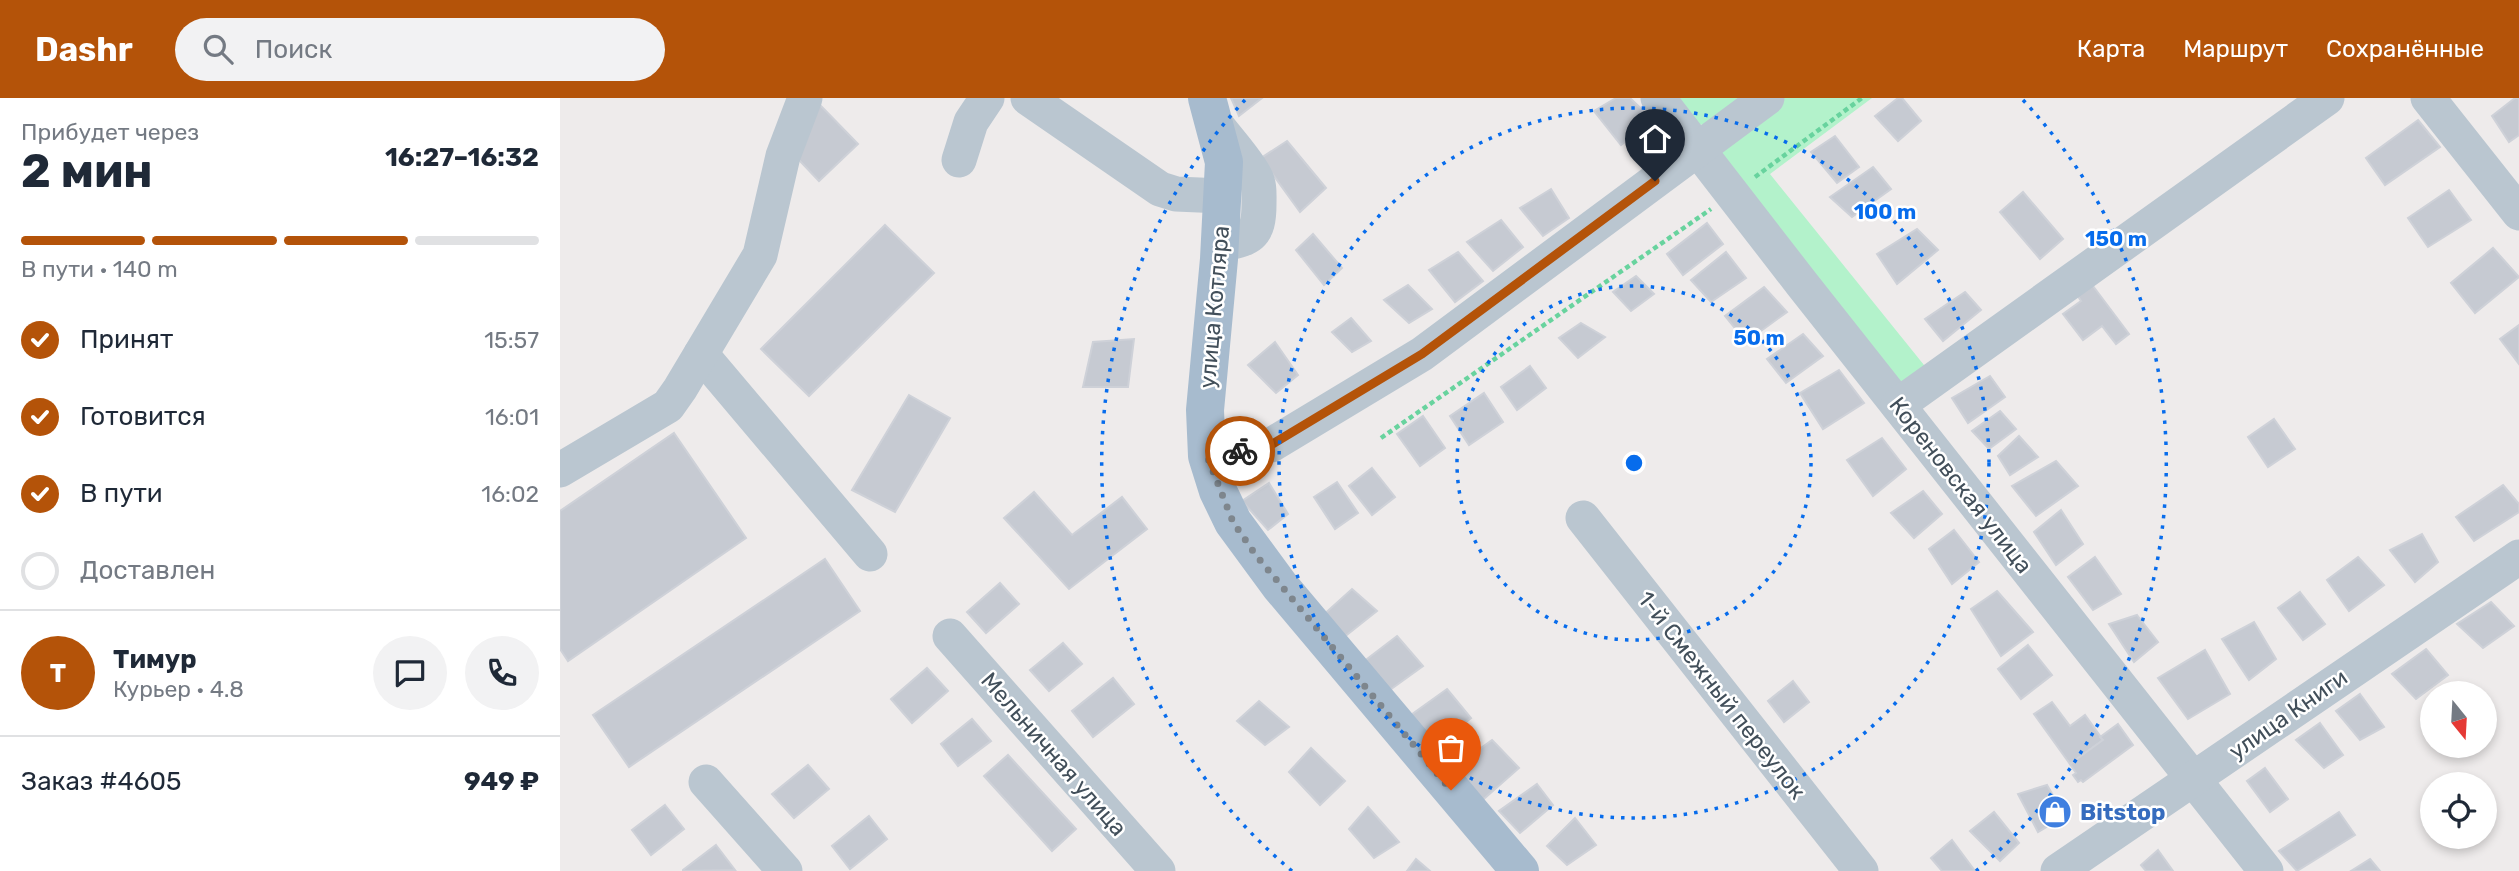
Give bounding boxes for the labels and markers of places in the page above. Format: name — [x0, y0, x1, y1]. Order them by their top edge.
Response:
pin — [1625, 109, 1685, 181]
centre of rings — [1622, 451, 1646, 475]
pin — [1421, 718, 1481, 790]
shop icon: Bitstop — [2036, 793, 2074, 831]
place label: Bitstop — [2080, 798, 2165, 826]

